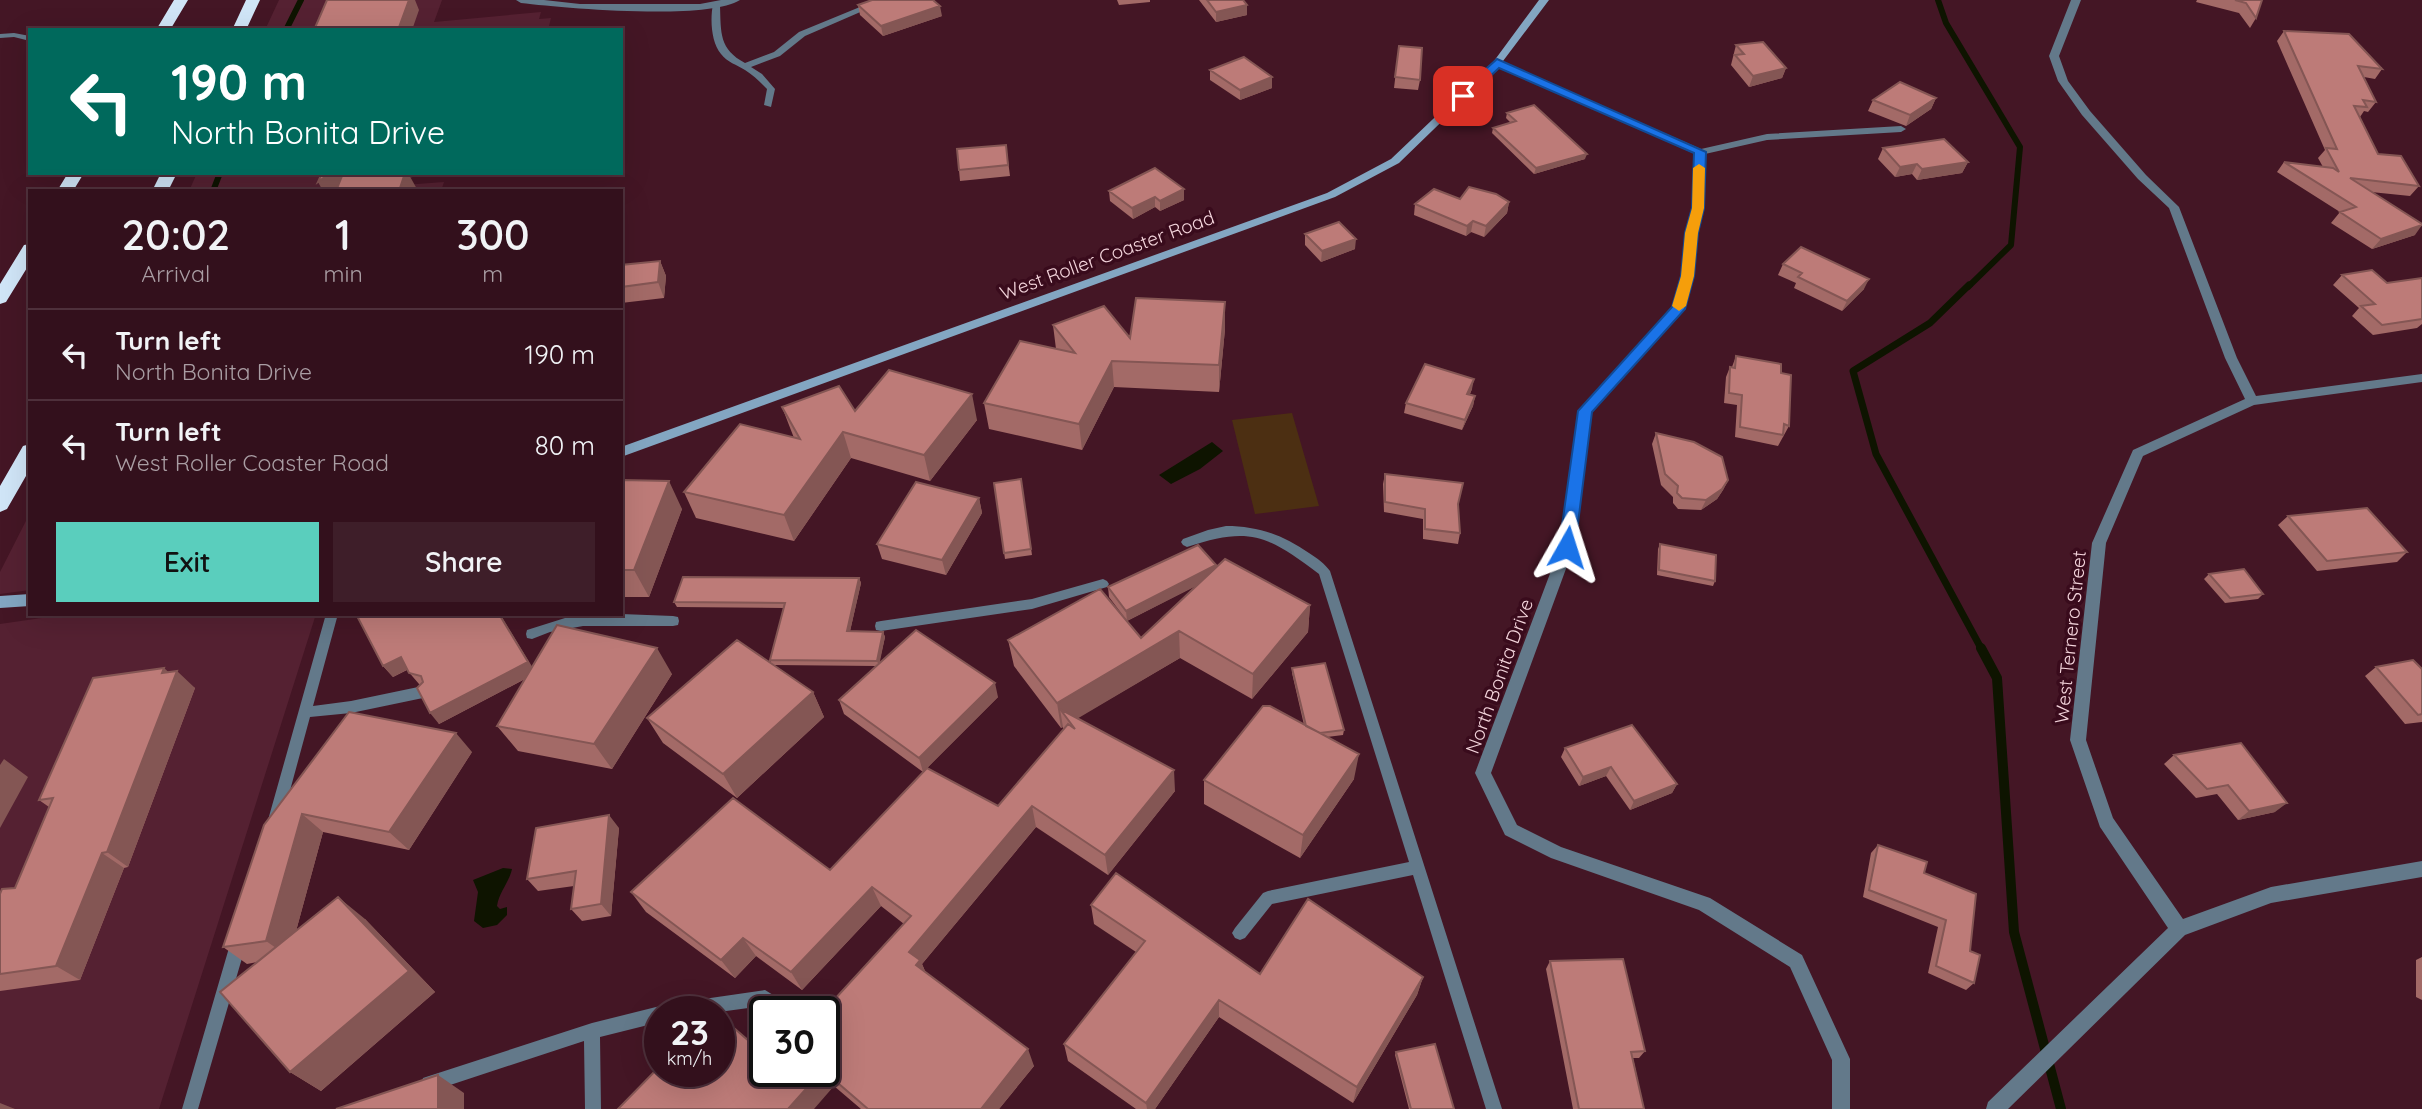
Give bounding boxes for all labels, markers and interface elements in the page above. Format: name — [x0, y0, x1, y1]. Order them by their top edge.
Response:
text: 190 m — [171, 51, 307, 112]
icon: left — [56, 56, 147, 147]
pin — [1433, 66, 1493, 126]
icon: arrive — [1444, 77, 1482, 115]
text: North Bonita Drive — [171, 112, 445, 152]
street label: West Roller Coaster Road — [997, 205, 1217, 305]
text: 20:02 — [121, 208, 230, 261]
text: 1 — [335, 208, 351, 261]
text: 300 — [456, 208, 530, 261]
text: Arrival — [141, 259, 210, 288]
text: min — [324, 259, 363, 288]
text: m — [482, 259, 503, 288]
text: Turn left — [115, 324, 222, 357]
icon: left — [56, 336, 94, 374]
text: 190 m — [525, 338, 595, 371]
text: North Bonita Drive — [115, 357, 312, 386]
text: Turn left — [115, 415, 222, 448]
icon: left — [56, 427, 94, 465]
text: 80 m — [535, 429, 595, 462]
text: West Roller Coaster Road — [115, 448, 389, 477]
position arrow — [1530, 510, 1604, 584]
button: Exit — [56, 522, 319, 602]
button: Share — [333, 522, 595, 602]
street label: West Ternero Street — [2049, 549, 2091, 725]
street label: North Bonita Drive — [1460, 595, 1538, 757]
speed limit sign: 30 — [749, 996, 840, 1087]
text: 23 — [670, 1010, 709, 1054]
text: km/h — [667, 1047, 712, 1070]

